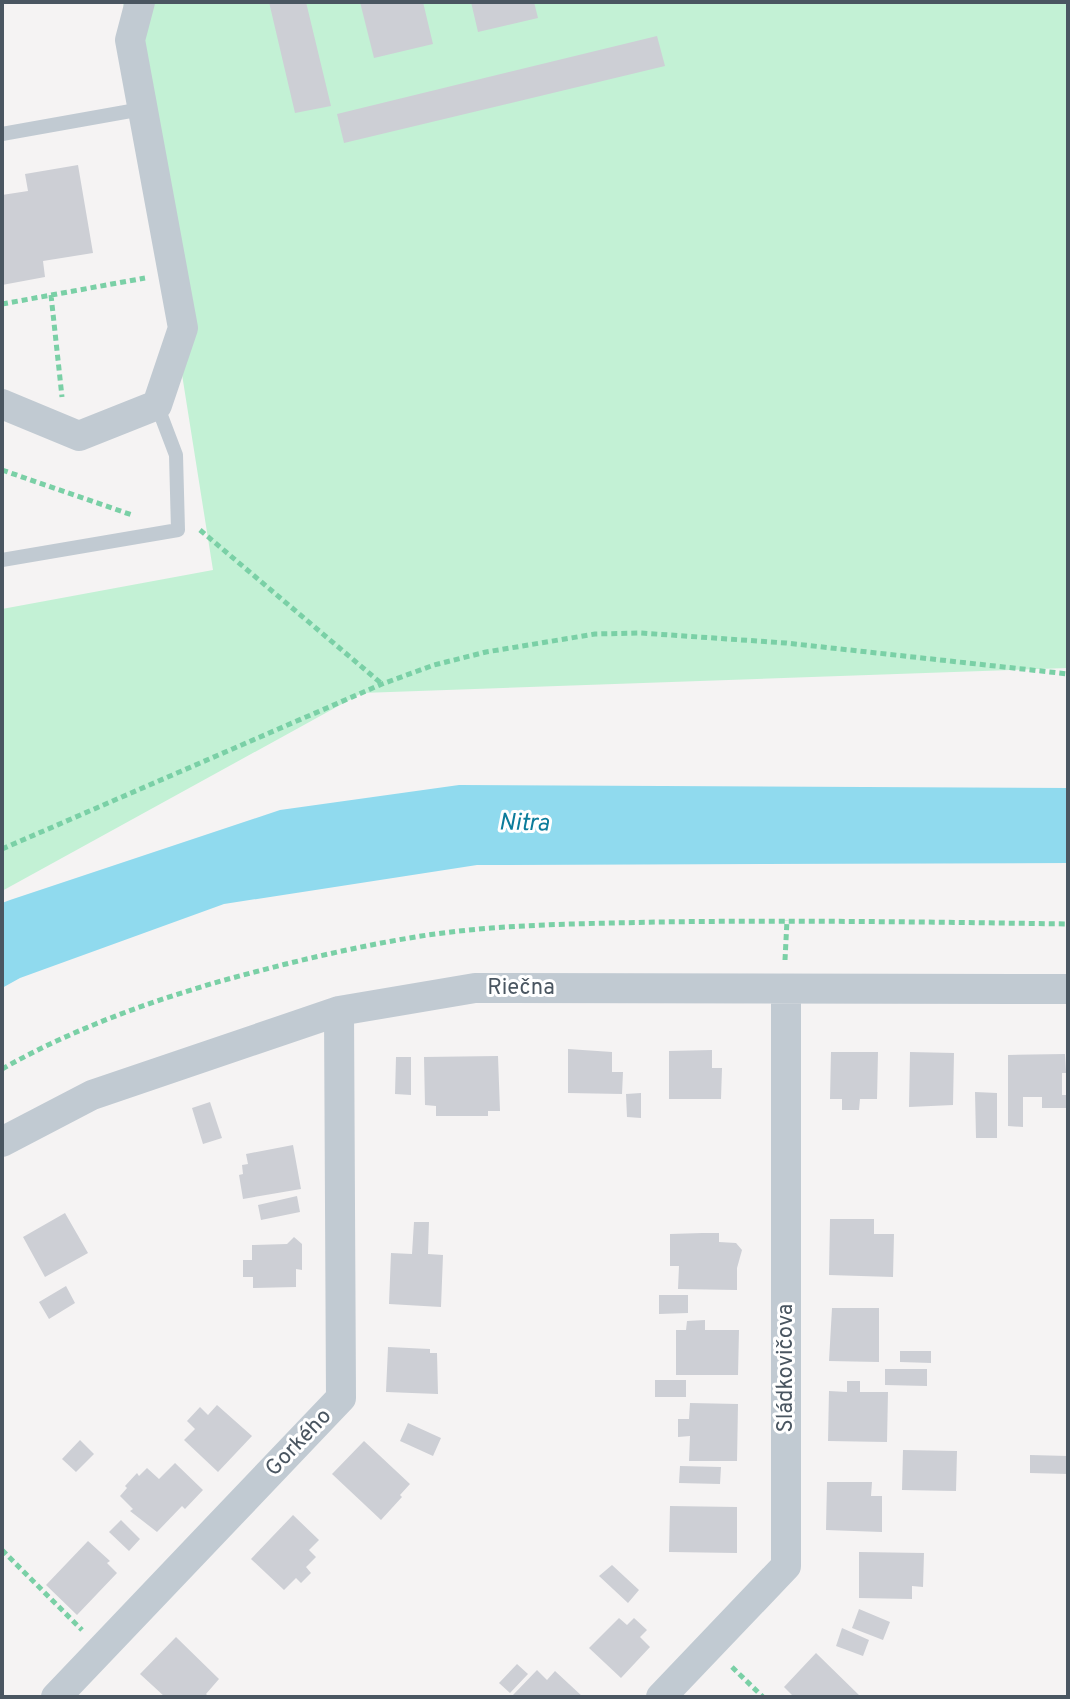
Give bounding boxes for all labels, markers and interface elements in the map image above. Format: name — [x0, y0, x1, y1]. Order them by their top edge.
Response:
water label: Nitra — [498, 809, 550, 839]
street label: Riečna — [487, 975, 555, 1002]
street label: Sládkovičova — [773, 1304, 800, 1432]
street label: Gorkého — [260, 1404, 338, 1482]

